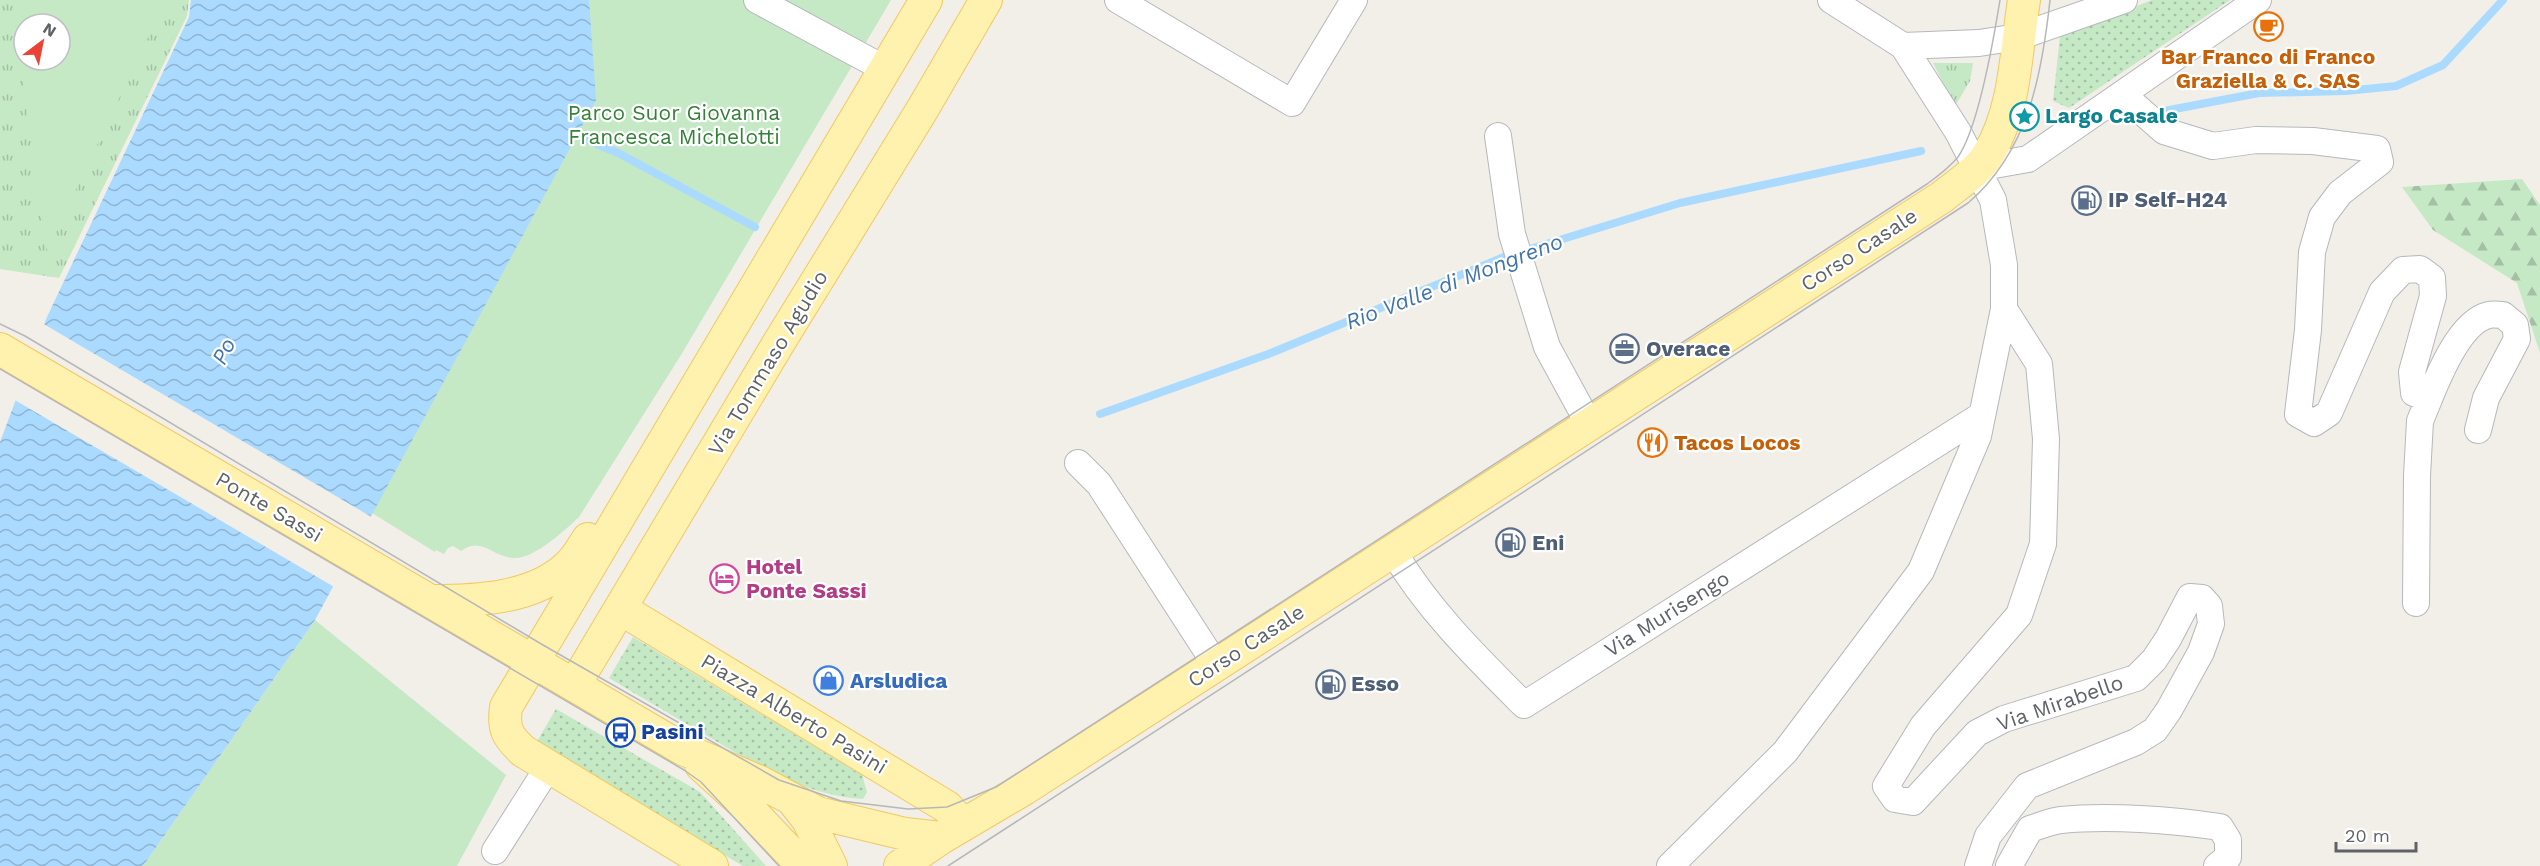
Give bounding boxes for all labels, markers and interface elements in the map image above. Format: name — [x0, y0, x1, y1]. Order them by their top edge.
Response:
cafe icon: Bar Franco di Franco Graziella & C. SAS — [2252, 10, 2284, 42]
north arrow — [12, 12, 72, 72]
text: N — [40, 19, 60, 41]
place label: Bar Franco di Franco Graziella & C. SAS — [2161, 44, 2375, 93]
park label: Parco Suor Giovanna Francesca Michelotti — [568, 100, 780, 149]
place icon: Largo Casale — [2008, 100, 2040, 132]
place label: Largo Casale — [2045, 103, 2178, 128]
fuel station icon: IP Self-H24 — [2071, 184, 2103, 216]
place label: IP Self-H24 — [2108, 187, 2227, 212]
street label: Corso Casale — [1796, 203, 1922, 296]
water label: Rio Valle di Mongreno — [1342, 229, 1566, 334]
street label: Via Tommaso Agudio — [702, 266, 833, 460]
office icon: Overace — [1609, 333, 1641, 365]
water label: Po — [206, 334, 240, 369]
place label: Overace — [1646, 336, 1730, 361]
restaurant icon: Tacos Locos — [1637, 427, 1669, 459]
place label: Tacos Locos — [1674, 430, 1800, 455]
street label: Ponte Sassi — [211, 466, 327, 547]
fuel station icon: Eni — [1495, 527, 1527, 559]
place label: Eni — [1532, 530, 1564, 555]
place label: Hotel Ponte Sassi — [746, 554, 867, 603]
hotel icon: Hotel Ponte Sassi — [709, 563, 741, 595]
street label: Via Murisengo — [1600, 565, 1734, 662]
street label: Corso Casale — [1183, 599, 1309, 692]
street label: Piazza Alberto Pasini — [697, 648, 892, 779]
shop icon: Arsludica — [813, 665, 845, 697]
place label: Arsludica — [850, 668, 948, 693]
fuel station icon: Esso — [1314, 668, 1346, 700]
street label: Via Mirabello — [1993, 669, 2126, 736]
place label: Esso — [1351, 671, 1399, 696]
bus stop icon: Pasini — [604, 716, 636, 748]
place label: Pasini — [641, 719, 704, 744]
scale bar — [2336, 815, 2416, 853]
text: 20 m — [2345, 825, 2390, 846]

